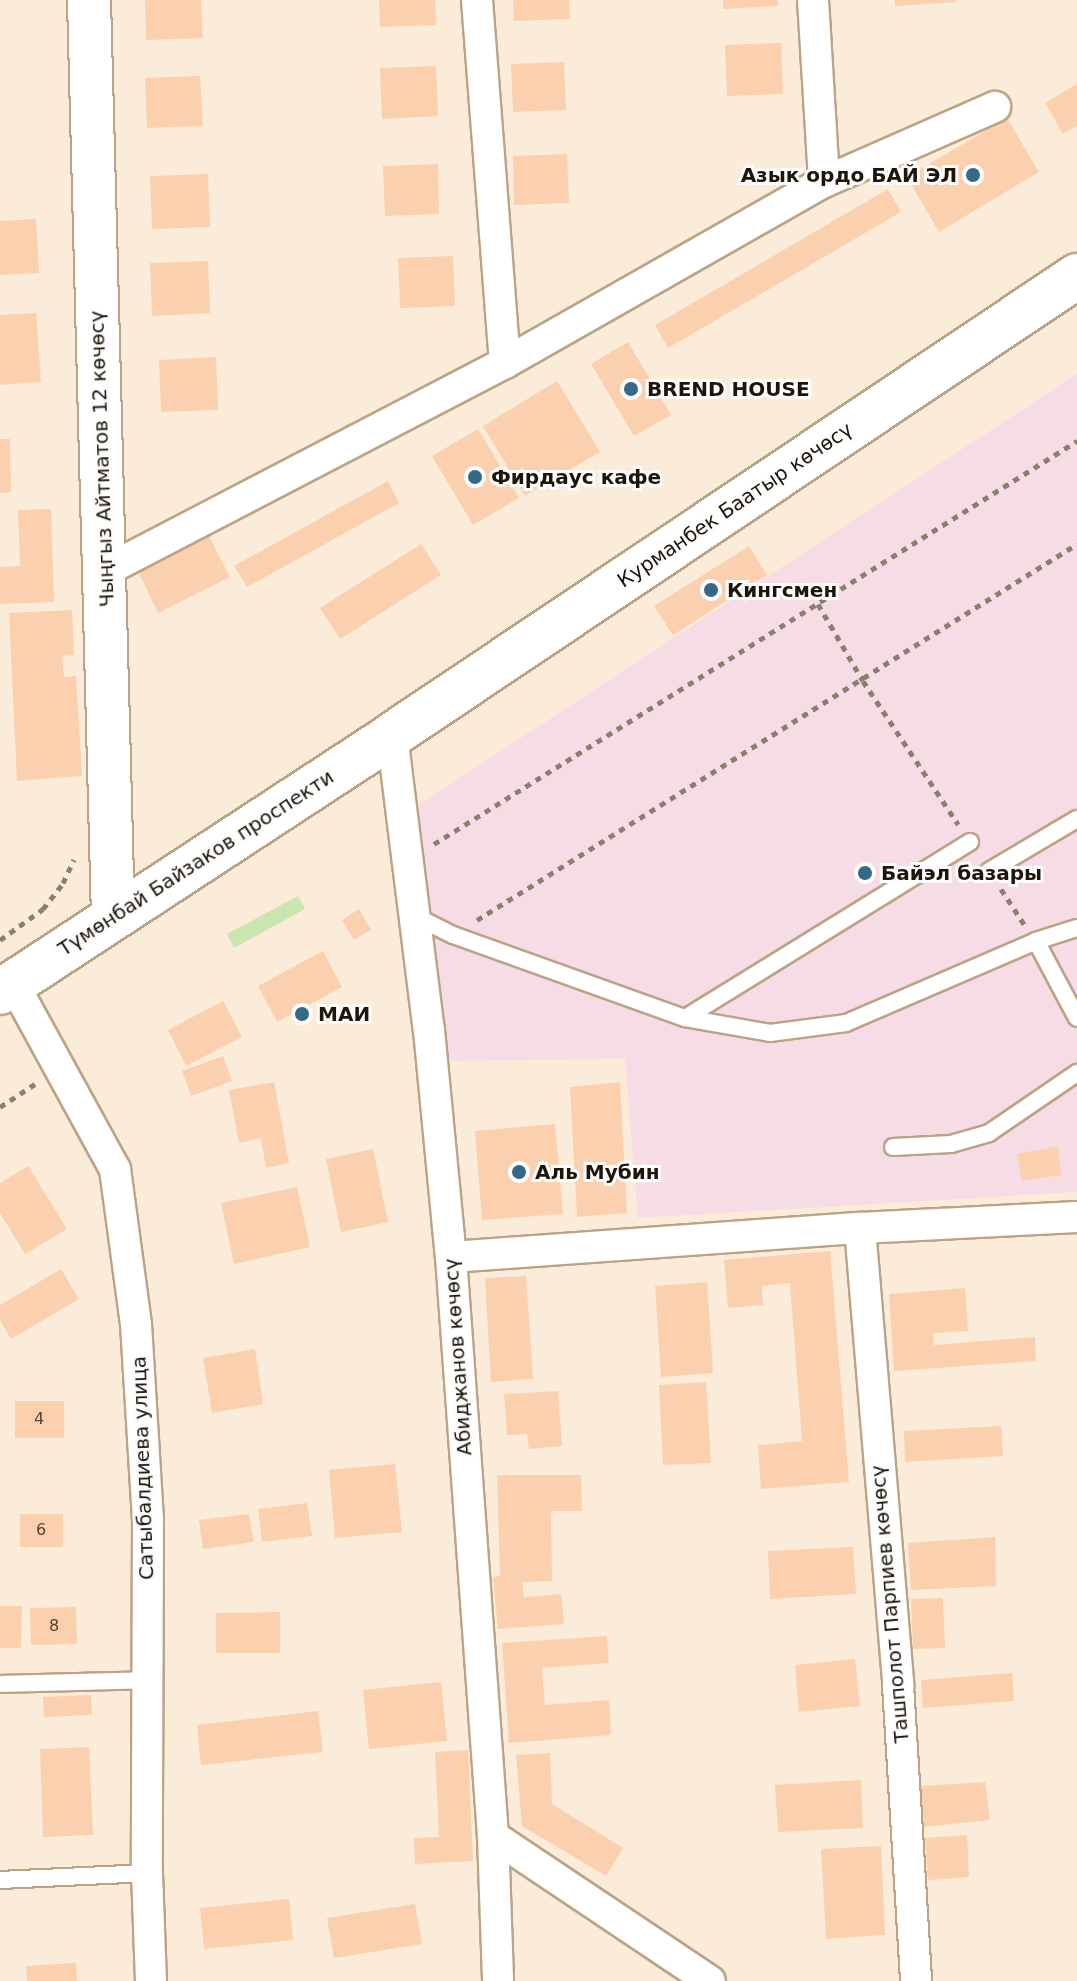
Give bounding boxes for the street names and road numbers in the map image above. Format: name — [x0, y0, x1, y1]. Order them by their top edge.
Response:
street label: Чыңгыз Айтматов 12 көчөсү — [85, 310, 119, 608]
street label: Курманбек Баатыр көчөсү — [613, 417, 857, 593]
street label: Түмөнбай Байзаков проспекти — [54, 765, 338, 961]
street label: Абиджанов көчөсү — [439, 1258, 477, 1456]
street label: Сатыбалдиева улица — [127, 1356, 159, 1580]
street label: Ташполот Парпиев көчөсү — [866, 1464, 914, 1744]

